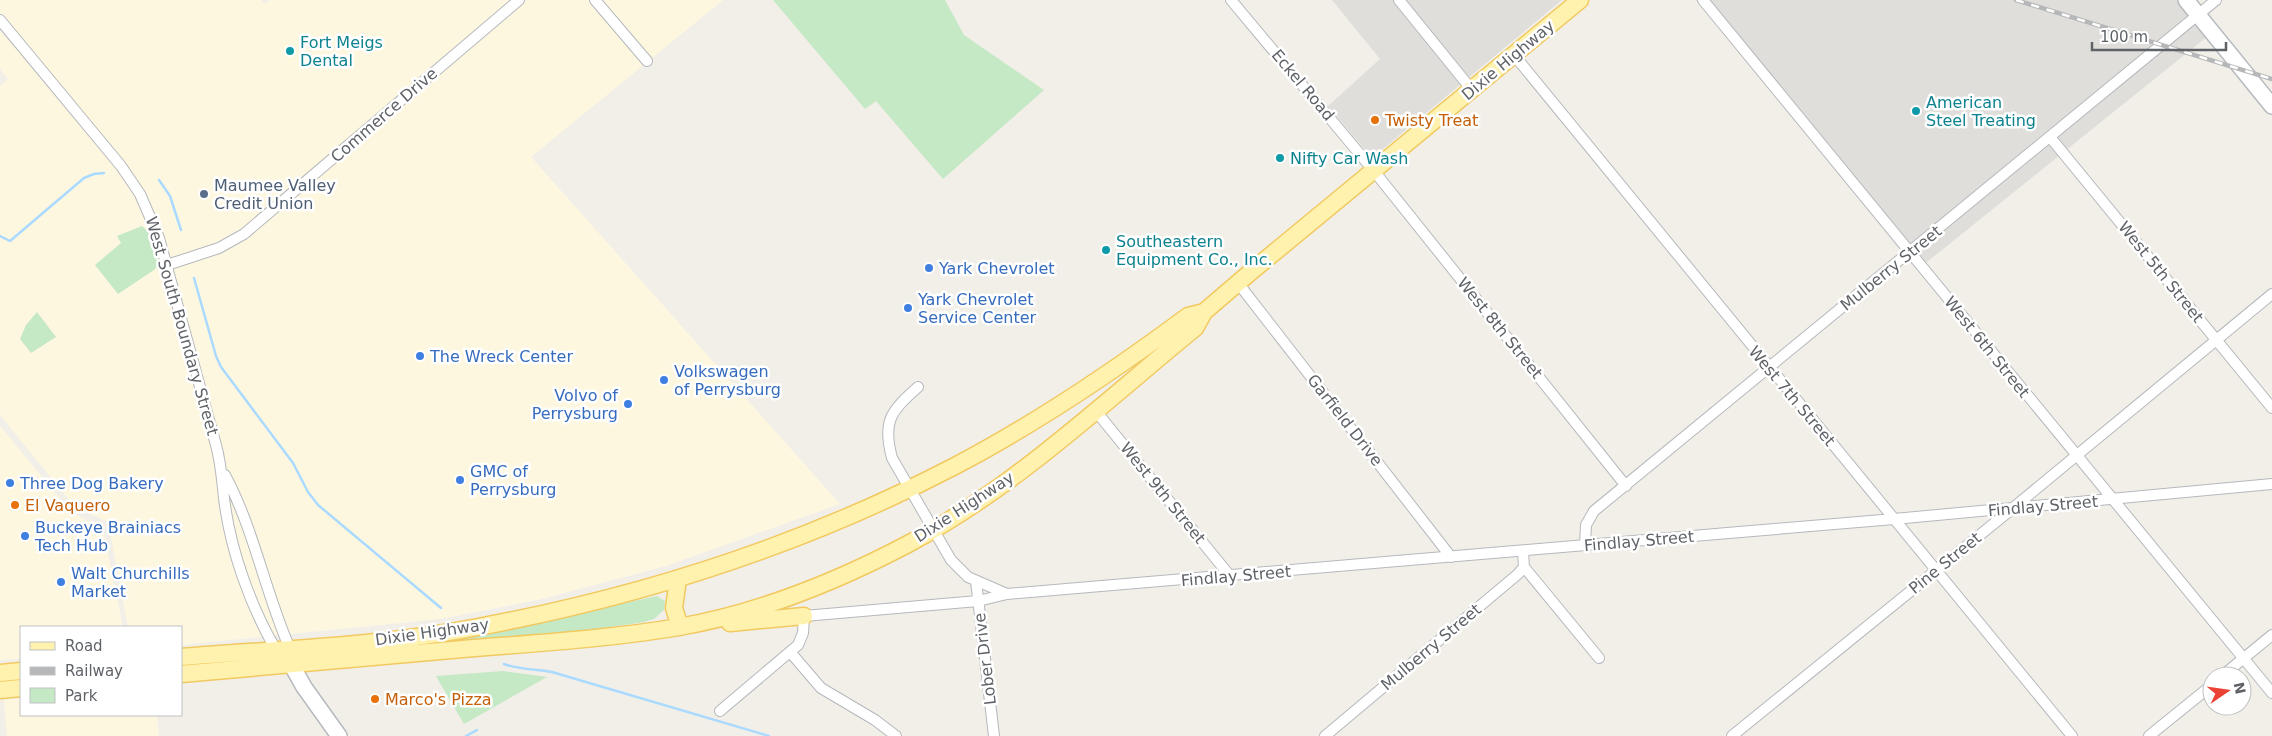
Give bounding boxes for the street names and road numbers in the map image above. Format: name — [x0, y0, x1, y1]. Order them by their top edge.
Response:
street label: Dixie Highway — [1458, 16, 1558, 104]
street label: Eckel Road — [1268, 46, 1338, 124]
street label: Commerce Drive — [327, 64, 441, 166]
street label: West South Boundary Street — [142, 214, 222, 438]
street label: West 5th Street — [2114, 218, 2208, 326]
street label: Mulberry Street — [1837, 221, 1945, 315]
street label: West 8th Street — [1453, 274, 1547, 382]
street label: West 6th Street — [1940, 293, 2034, 401]
street label: West 7th Street — [1745, 342, 1839, 450]
street label: Garfield Drive — [1303, 370, 1387, 470]
street label: West 9th Street — [1116, 439, 1210, 547]
street label: Dixie Highway — [911, 468, 1017, 546]
street label: Findlay Street — [1987, 492, 2099, 520]
street label: Findlay Street — [1583, 527, 1695, 555]
street label: Pine Street — [1905, 528, 1985, 598]
street label: Findlay Street — [1180, 562, 1292, 590]
street label: Mulberry Street — [1377, 600, 1485, 694]
street label: Lober Drive — [970, 612, 1000, 706]
street label: Dixie Highway — [374, 615, 490, 649]

